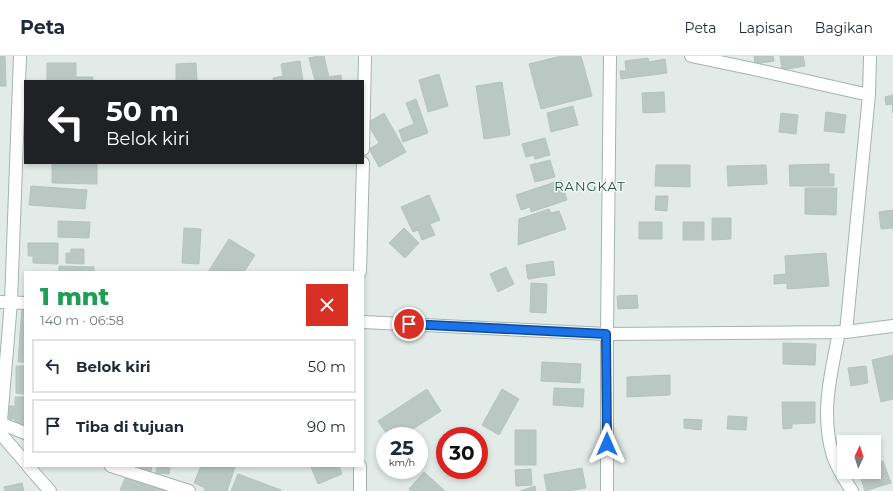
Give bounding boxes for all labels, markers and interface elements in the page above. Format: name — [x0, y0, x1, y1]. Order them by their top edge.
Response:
text: Peta — [20, 16, 65, 39]
text: Peta — [685, 19, 717, 37]
text: Lapisan — [739, 19, 793, 37]
text: Bagikan — [815, 19, 873, 37]
text: 50 m — [106, 94, 179, 128]
icon: left — [40, 96, 92, 148]
text: Belok kiri — [106, 128, 190, 150]
district label: RANGKAT — [554, 178, 626, 194]
text: 1 mnt — [40, 282, 109, 311]
button: close — [306, 284, 348, 326]
pin — [392, 307, 426, 341]
text: 140 m · 06:58 — [40, 312, 124, 328]
icon: arrive — [398, 313, 420, 335]
icon: left — [42, 355, 64, 377]
text: Belok kiri — [76, 357, 151, 376]
text: 50 m — [308, 357, 346, 376]
icon: arrive — [42, 415, 64, 437]
text: Tiba di tujuan — [76, 417, 184, 436]
text: 90 m — [307, 417, 346, 436]
position arrow — [586, 423, 628, 465]
speed limit sign: 30 — [436, 427, 488, 479]
north arrow — [837, 435, 881, 479]
map controls — [837, 435, 881, 479]
text: 25 — [390, 436, 414, 460]
text: km/h — [389, 456, 415, 469]

